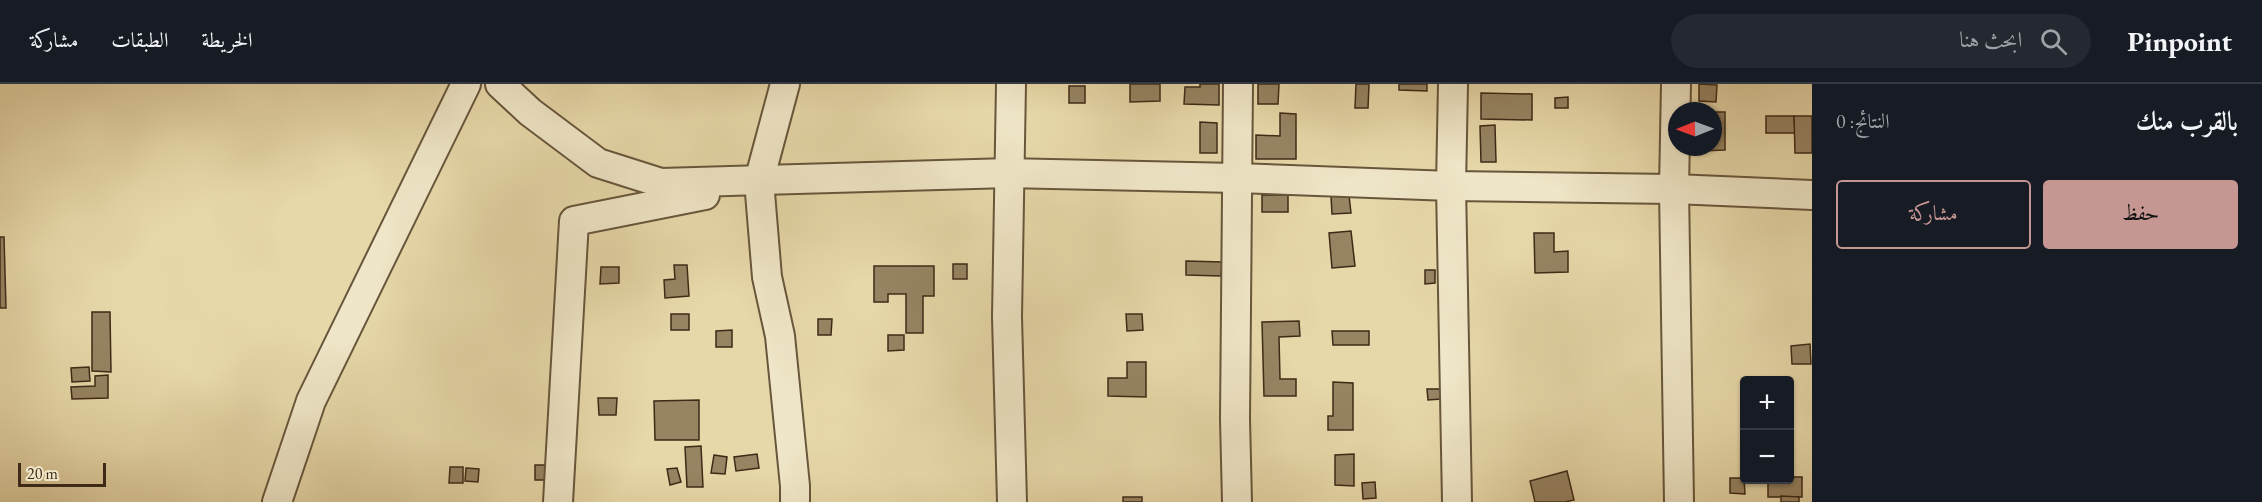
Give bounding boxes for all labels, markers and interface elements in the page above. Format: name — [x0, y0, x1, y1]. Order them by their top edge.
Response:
search box — [1671, 14, 2091, 68]
text: Pinpoint — [2127, 23, 2232, 59]
text: ابحث هنا — [1959, 25, 2022, 54]
icon: search — [2037, 25, 2070, 58]
text: مشاركة — [30, 26, 78, 53]
text: الطبقات — [111, 26, 168, 53]
text: الخريطة — [201, 26, 253, 53]
north arrow — [1668, 102, 1722, 156]
text: بالقرب منك — [2136, 104, 2238, 138]
text: النتائج: 0 — [1836, 108, 1890, 134]
button: مشاركة — [1836, 180, 2031, 249]
button: حفظ — [2043, 180, 2238, 249]
map controls — [1740, 376, 1794, 484]
button: + — [1740, 376, 1794, 430]
button: − — [1740, 430, 1794, 484]
scale bar — [18, 460, 106, 488]
text: 20 m — [27, 463, 58, 484]

